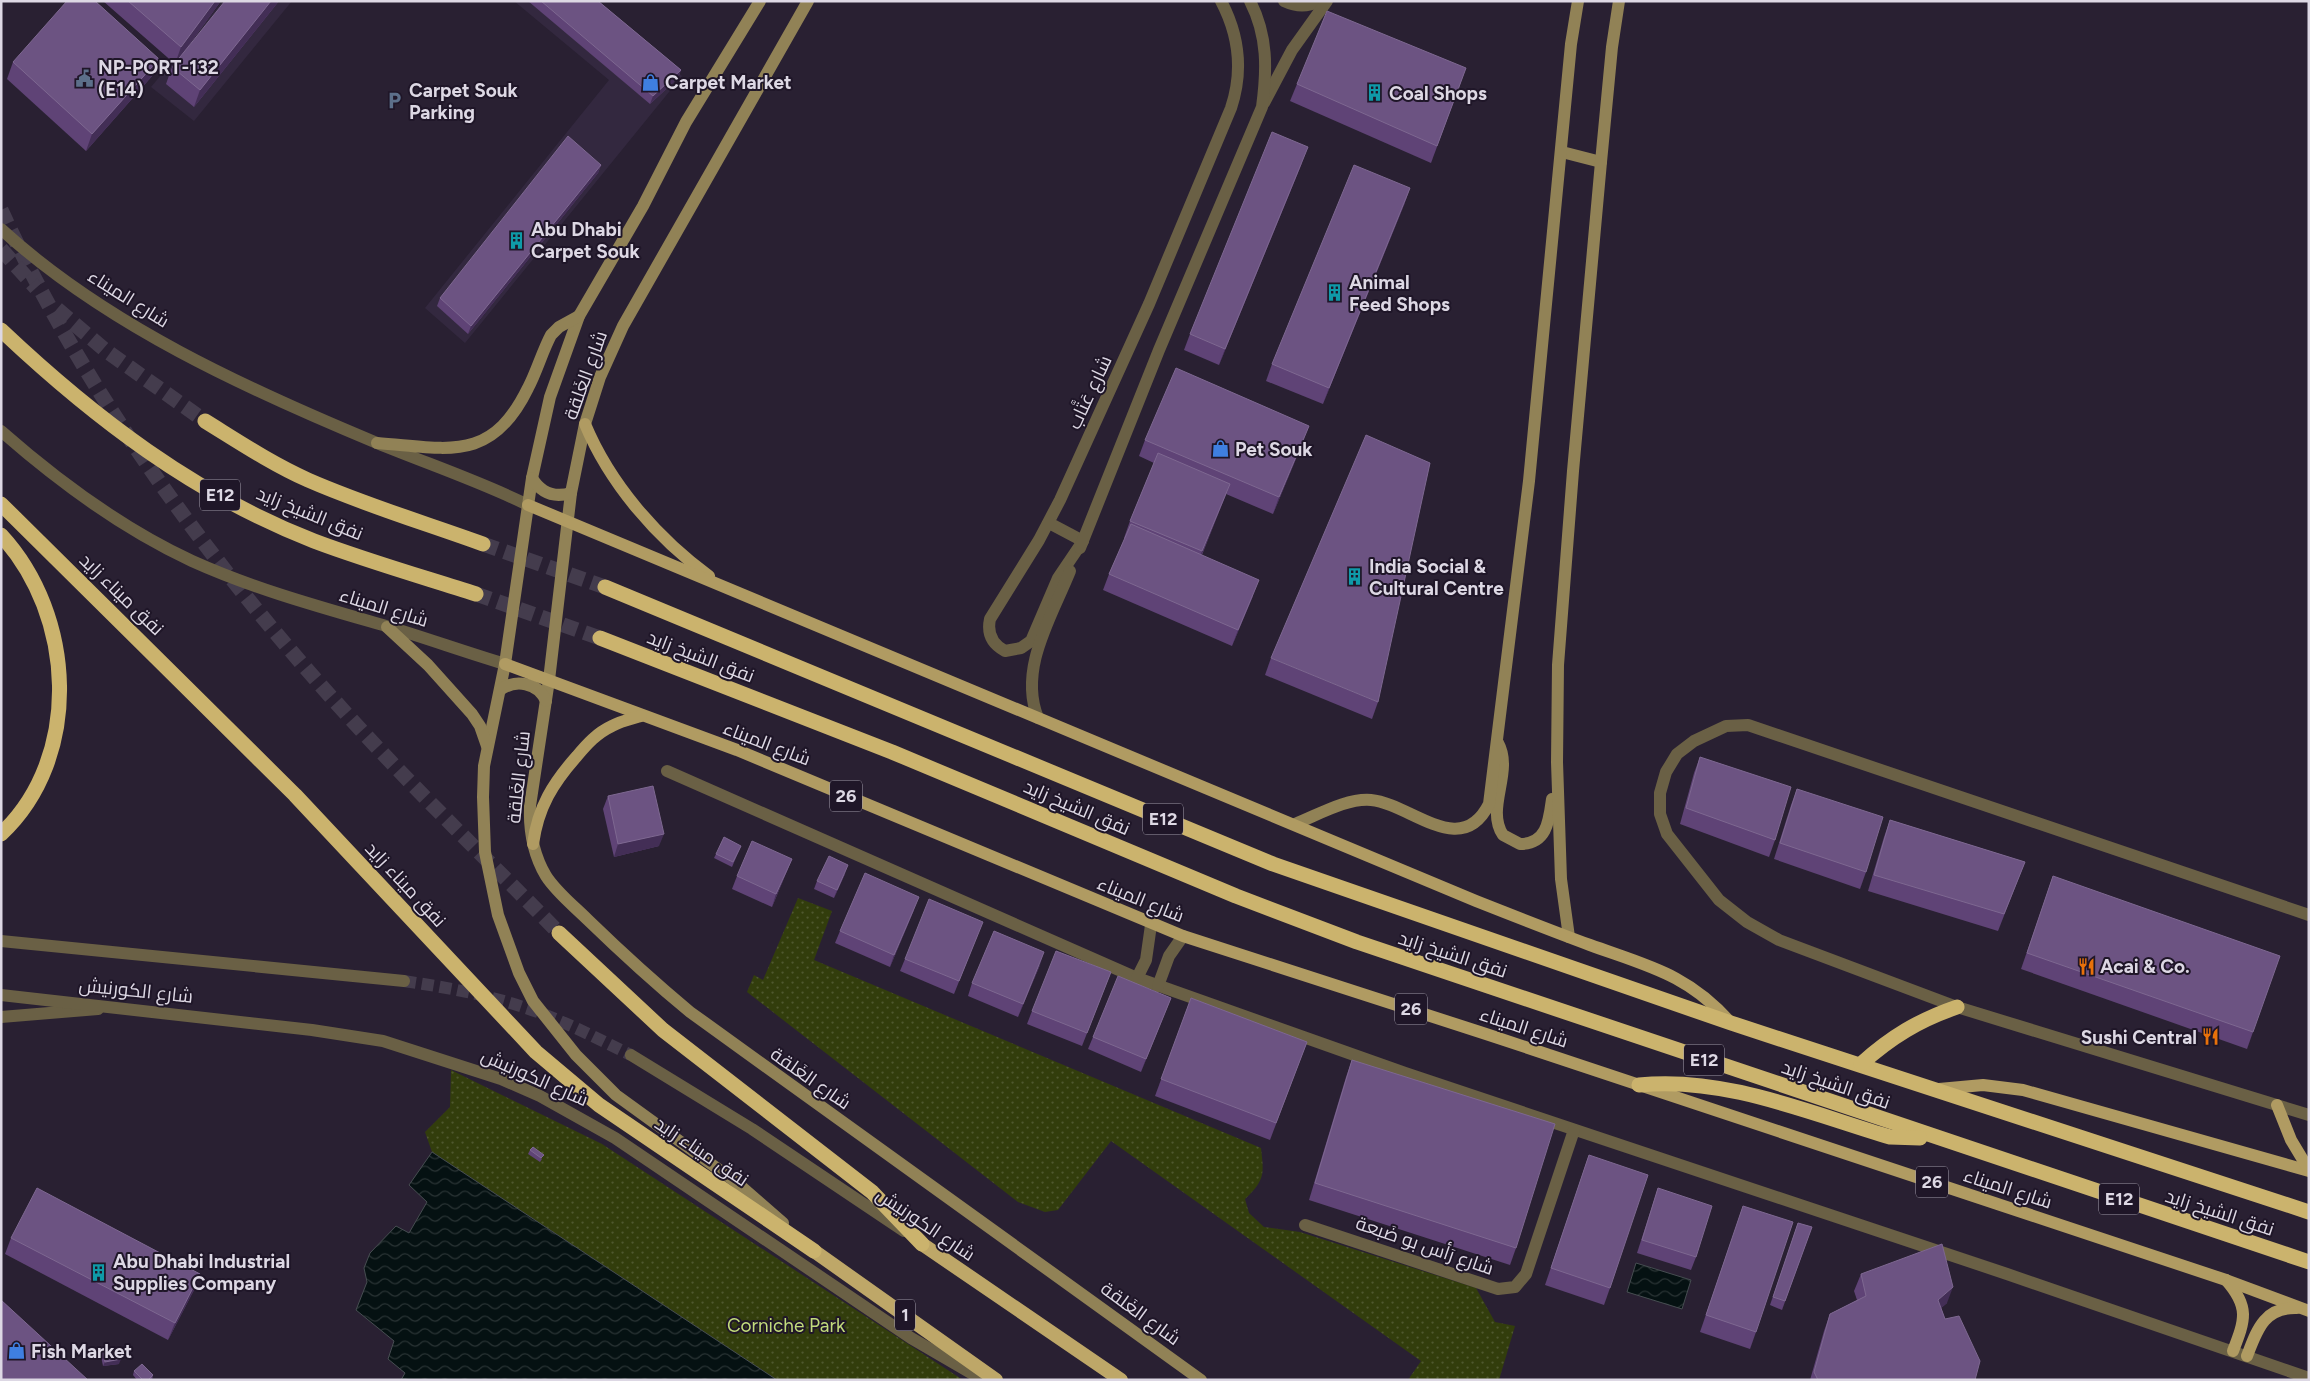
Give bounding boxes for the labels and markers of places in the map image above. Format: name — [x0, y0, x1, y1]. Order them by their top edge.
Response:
place label: NP-PORT-132 (E14) — [98, 56, 219, 101]
public building icon: NP-PORT-132 (E14) — [74, 68, 94, 88]
place label: Carpet Market — [665, 71, 792, 94]
shop icon: Carpet Market — [641, 72, 661, 92]
place label: Carpet Souk Parking — [409, 79, 519, 124]
place label: Coal Shops — [1389, 82, 1487, 105]
building icon: Coal Shops — [1365, 83, 1385, 103]
parking icon: Carpet Souk Parking — [385, 91, 405, 111]
place label: Abu Dhabi Carpet Souk — [531, 218, 641, 263]
building icon: Abu Dhabi Carpet Souk — [507, 230, 527, 250]
place label: Animal Feed Shops — [1349, 271, 1450, 316]
building icon: Animal Feed Shops — [1325, 283, 1345, 303]
place label: Pet Souk — [1235, 438, 1313, 461]
shop icon: Pet Souk — [1211, 439, 1231, 459]
place label: India Social & Cultural Centre — [1369, 555, 1504, 600]
building icon: India Social & Cultural Centre — [1345, 567, 1365, 587]
place label: Acai & Co. — [2100, 955, 2190, 978]
restaurant icon: Acai & Co. — [2076, 956, 2096, 976]
place label: Sushi Central — [2081, 1026, 2197, 1049]
restaurant icon: Sushi Central — [2201, 1027, 2221, 1047]
place label: Abu Dhabi Industrial Supplies Company — [113, 1250, 290, 1295]
building icon: Abu Dhabi Industrial Supplies Company — [89, 1262, 109, 1282]
place label: Fish Market — [31, 1340, 133, 1363]
shop icon: Fish Market — [7, 1341, 27, 1361]

